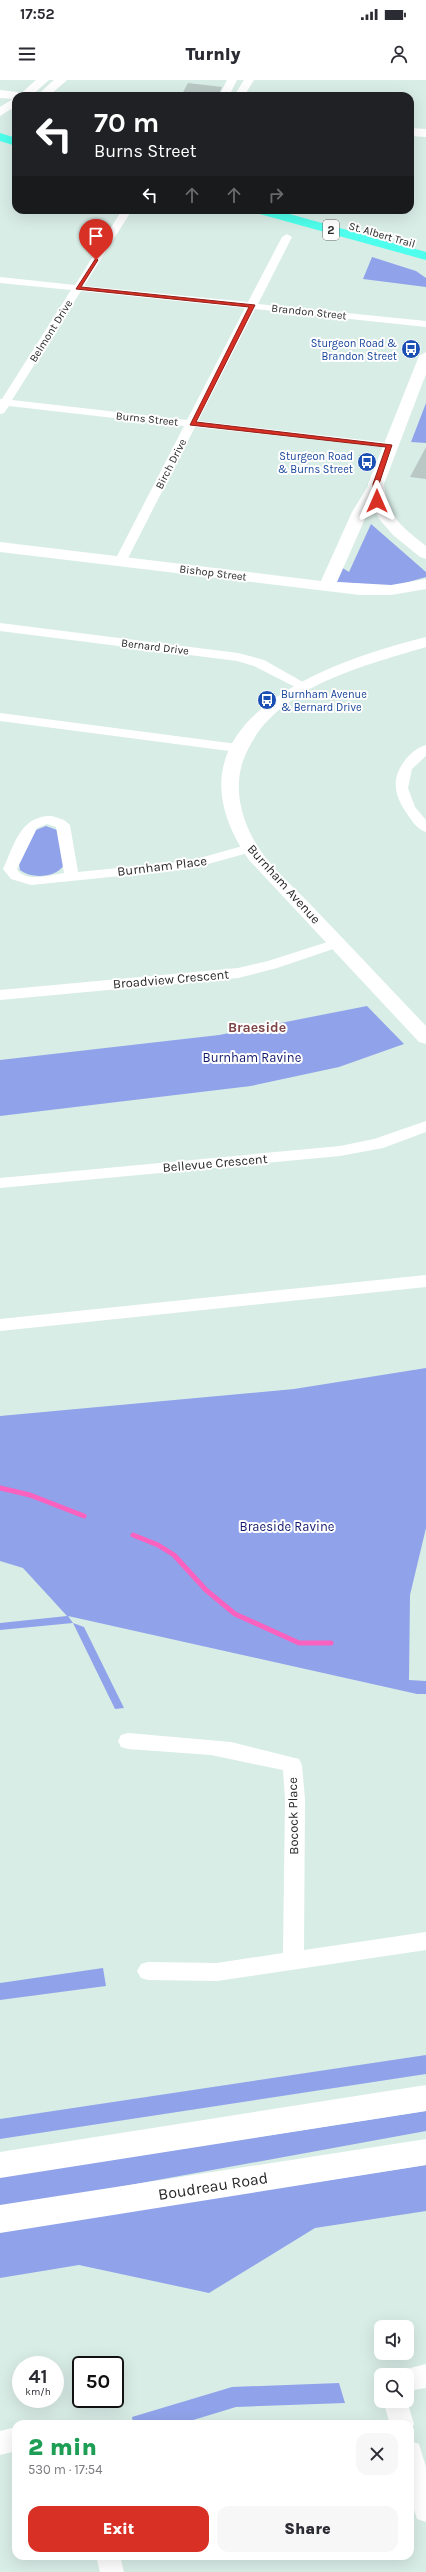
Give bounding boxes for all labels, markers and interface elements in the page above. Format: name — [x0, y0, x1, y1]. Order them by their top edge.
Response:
text: 17:52 — [20, 5, 55, 23]
icon: menu — [16, 43, 38, 65]
text: Turnly — [185, 43, 241, 65]
icon: person — [388, 43, 410, 65]
text: 70 m — [94, 106, 159, 139]
icon: left — [28, 108, 80, 160]
text: Burns Street — [94, 140, 197, 162]
icon: left — [139, 184, 161, 206]
icon: ahead — [181, 184, 203, 206]
icon: ahead — [223, 184, 245, 206]
icon: right — [265, 184, 287, 206]
pin — [79, 219, 113, 260]
street label: St. Albert Trail — [347, 219, 417, 251]
road number: 2 — [323, 220, 339, 240]
icon: arrive — [85, 225, 107, 247]
street label: Belmont Drive — [27, 297, 75, 365]
street label: Brandon Street — [271, 302, 347, 322]
place label: Sturgeon Road & Brandon Street — [311, 337, 397, 363]
bus stop icon: Sturgeon Road & Brandon Street — [400, 338, 422, 360]
street label: Burns Street — [115, 409, 179, 429]
street label: Birch Drive — [153, 436, 189, 491]
place label: Sturgeon Road & Burns Street — [278, 450, 353, 476]
bus stop icon: Sturgeon Road & Burns Street — [356, 451, 378, 473]
position arrow — [356, 480, 398, 522]
street label: Bishop Street — [179, 562, 247, 584]
street label: Bernard Drive — [120, 636, 190, 658]
place label: Burnham Avenue & Bernard Drive — [281, 688, 367, 714]
bus stop icon: Burnham Avenue & Bernard Drive — [256, 689, 278, 711]
street label: Burnham Avenue — [244, 841, 324, 927]
street label: Burnham Place — [116, 853, 208, 879]
street label: Broadview Crescent — [112, 966, 230, 992]
district label: Braeside — [228, 1019, 286, 1036]
park label: Burnham Ravine — [203, 1050, 302, 1065]
street label: Bellevue Crescent — [162, 1151, 268, 1175]
park label: Braeside Ravine — [240, 1519, 335, 1534]
street label: Bocock Place — [285, 1777, 301, 1855]
street label: Boudreau Road — [157, 2168, 269, 2204]
map controls — [374, 2320, 414, 2408]
button: sound — [374, 2320, 414, 2360]
speed limit sign: 50 — [72, 2356, 124, 2408]
text: 41 — [28, 2365, 48, 2388]
button: search — [374, 2368, 414, 2408]
text: km/h — [25, 2386, 51, 2398]
text: 2 min — [28, 2433, 97, 2461]
button: close — [356, 2433, 398, 2475]
text: 530 m · 17:54 — [28, 2462, 102, 2477]
button: Exit — [28, 2506, 209, 2552]
button: Share — [217, 2506, 398, 2552]

